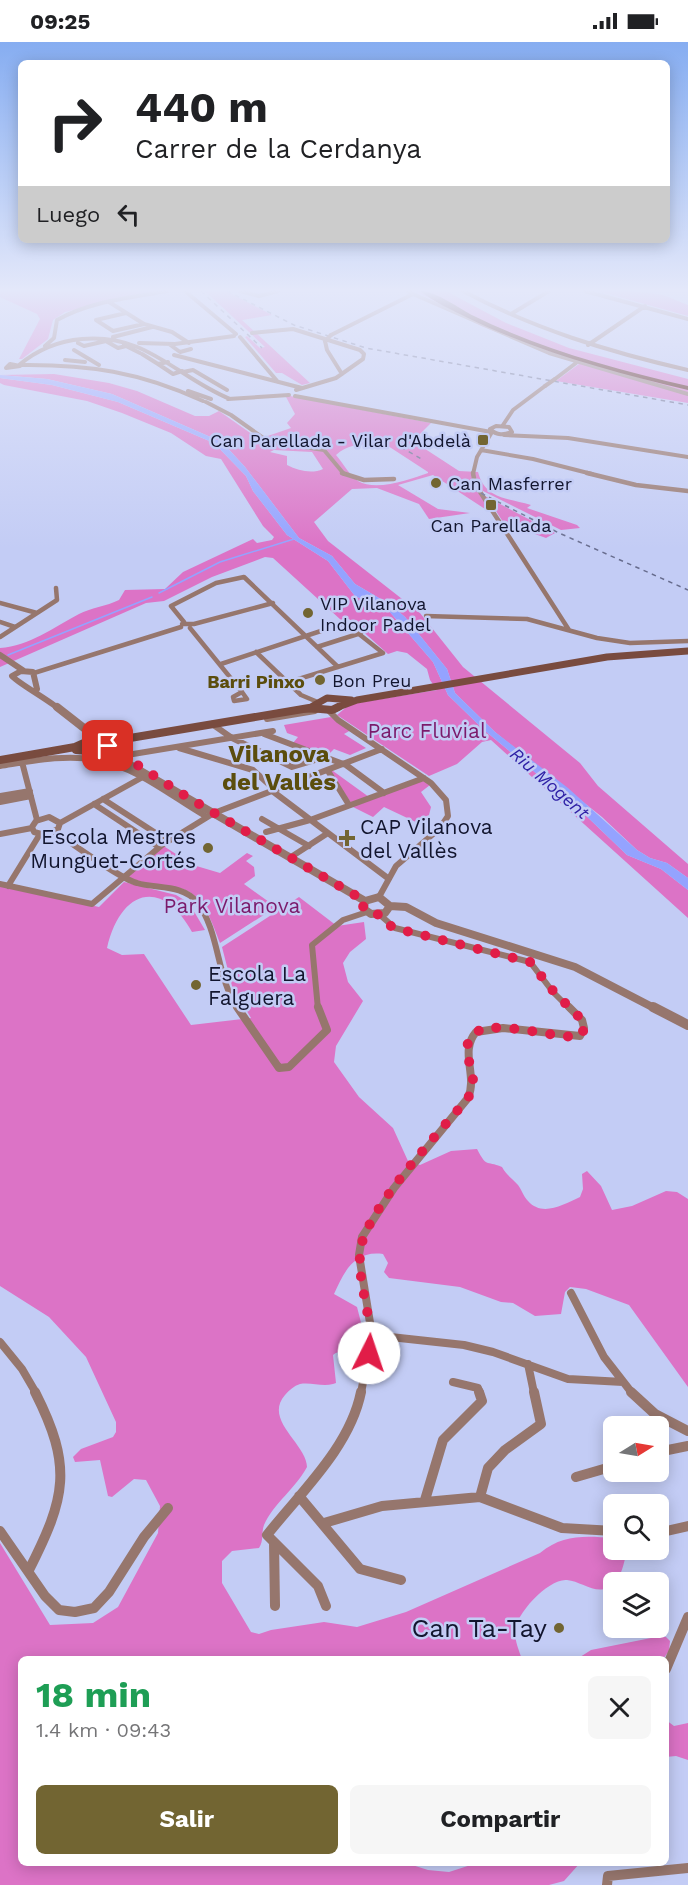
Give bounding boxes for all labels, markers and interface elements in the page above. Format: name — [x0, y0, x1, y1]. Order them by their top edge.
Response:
text: 09:25 — [30, 9, 90, 34]
text: 440 m — [135, 83, 268, 132]
icon: right — [36, 84, 114, 162]
text: Carrer de la Cerdanya — [135, 133, 422, 165]
icon: left — [112, 198, 145, 231]
text: Luego — [36, 202, 100, 227]
place label: Can Parellada - Vilar d'Abdelà — [210, 430, 471, 451]
marker: Can Parellada - Vilar d'Abdelà — [476, 433, 490, 447]
place label: Can Masferrer — [448, 473, 572, 494]
marker: Can Masferrer — [429, 476, 443, 490]
marker: Can Parellada — [484, 498, 498, 512]
place label: Can Parellada — [430, 515, 552, 536]
place label: VIP Vilanova Indoor Padel — [320, 593, 431, 635]
marker: VIP Vilanova Indoor Padel — [301, 606, 315, 620]
place label: Bon Preu — [332, 670, 411, 691]
district label: Barri Pinxo — [207, 671, 305, 692]
marker: Bon Preu — [313, 673, 327, 687]
park label: Parc Fluvial — [368, 718, 487, 743]
pin — [82, 720, 133, 771]
icon: arrive — [91, 729, 124, 762]
district label: Vilanova del Vallès — [222, 740, 336, 796]
water label: Riu Mogent — [506, 743, 594, 823]
place label: CAP Vilanova del Vallès — [360, 814, 493, 863]
place label: Escola Mestres Munguet-Cortés — [30, 824, 196, 873]
marker: CAP Vilanova del Vallès — [338, 829, 356, 847]
marker: Escola Mestres Munguet-Cortés — [201, 841, 215, 855]
park label: Park Vilanova — [164, 893, 301, 918]
place label: Escola La Falguera — [208, 961, 306, 1010]
marker: Escola La Falguera — [189, 978, 203, 992]
position arrow — [337, 1321, 401, 1385]
north arrow — [603, 1416, 669, 1482]
map controls — [603, 1416, 669, 1638]
button: search — [603, 1494, 669, 1560]
button: layers — [603, 1572, 669, 1638]
place label: Can Ta-Tay — [412, 1613, 548, 1643]
marker: Can Ta-Tay — [552, 1621, 566, 1635]
text: 18 min — [36, 1674, 151, 1716]
button: close — [588, 1676, 651, 1739]
text: 1.4 km · 09:43 — [36, 1718, 171, 1742]
button: Salir — [36, 1785, 338, 1854]
button: Compartir — [350, 1785, 651, 1854]

